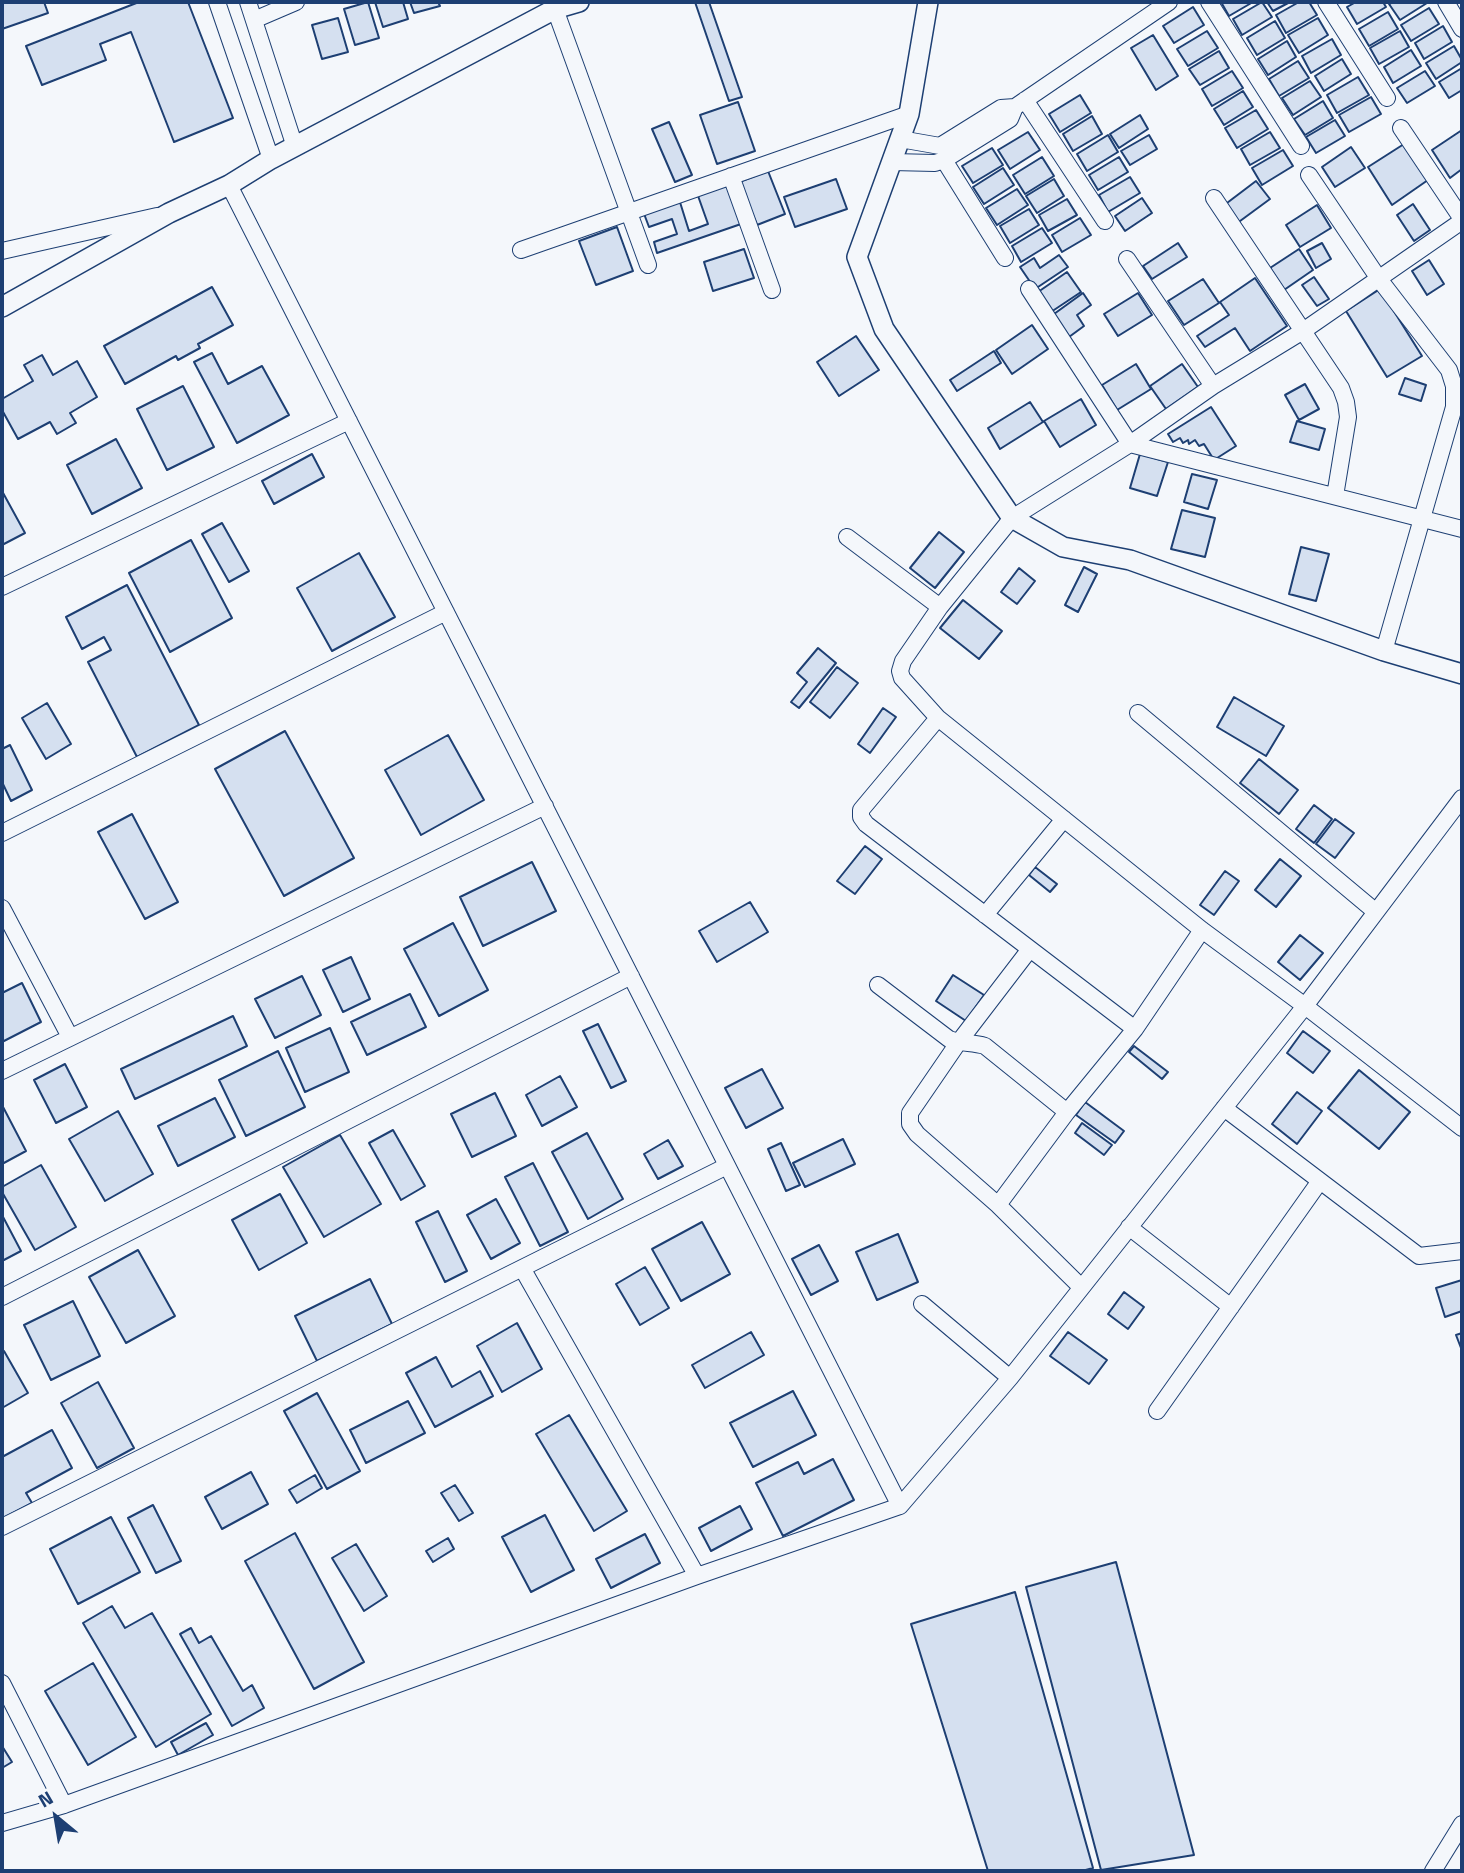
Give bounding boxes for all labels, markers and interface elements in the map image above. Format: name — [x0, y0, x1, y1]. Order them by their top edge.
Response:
north arrow — [21, 1782, 91, 1852]
text: N — [32, 1783, 58, 1814]

